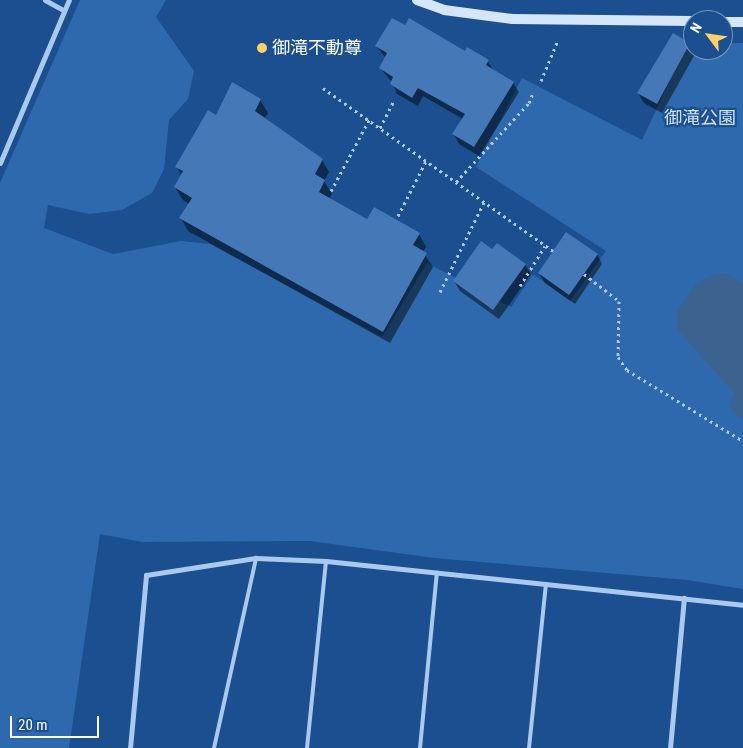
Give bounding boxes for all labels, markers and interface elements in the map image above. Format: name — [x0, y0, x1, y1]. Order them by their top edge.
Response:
north arrow — [683, 10, 733, 60]
text: N — [687, 20, 705, 36]
place label: 御滝不動尊 — [272, 37, 362, 59]
marker: 御滝不動尊 — [256, 42, 268, 54]
park label: 御滝公園 — [664, 107, 736, 129]
scale bar — [12, 706, 101, 738]
text: 20 m — [18, 716, 48, 734]

